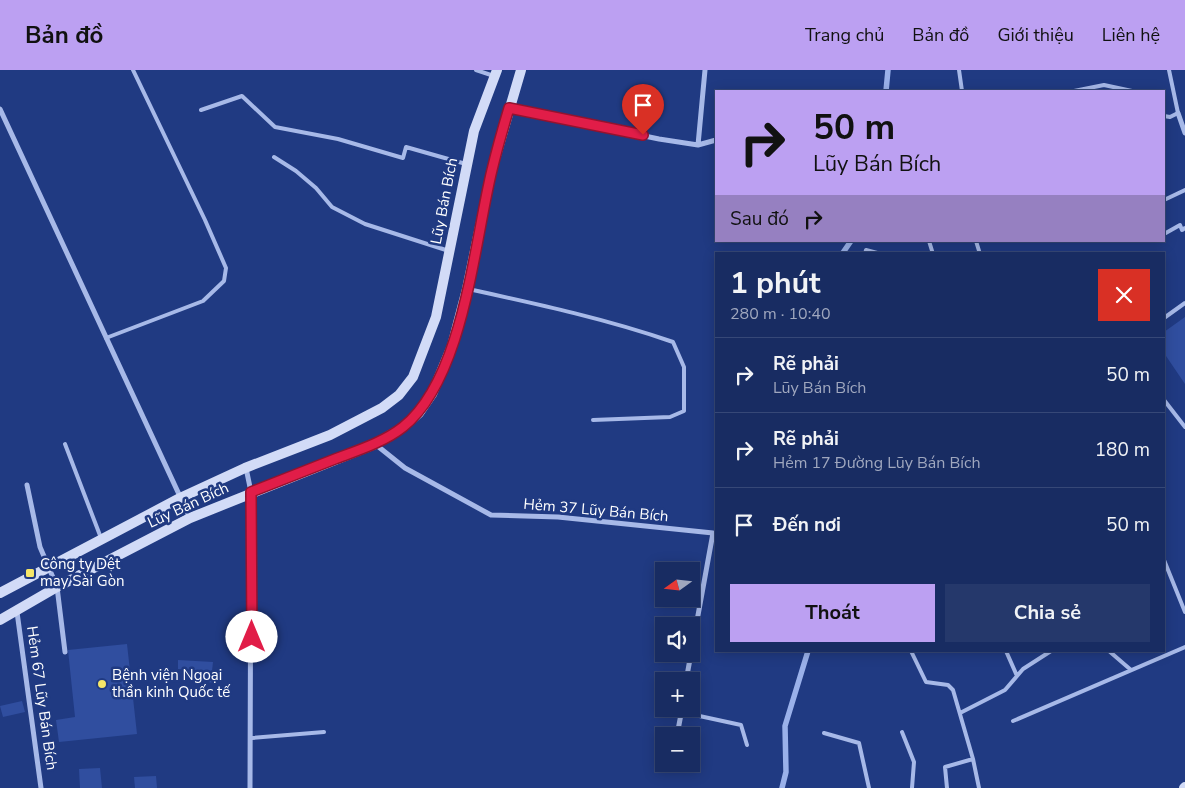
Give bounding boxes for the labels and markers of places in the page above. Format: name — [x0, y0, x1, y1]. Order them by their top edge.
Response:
pin — [622, 84, 664, 135]
place label: Công ty Dệt may Sài Gòn — [40, 554, 125, 591]
marker: Công ty Dệt may Sài Gòn — [24, 567, 36, 579]
place label: Bệnh viện Ngoại thần kinh Quốc tế — [112, 665, 231, 702]
marker: Bệnh viện Ngoại thần kinh Quốc tế — [96, 678, 108, 690]

